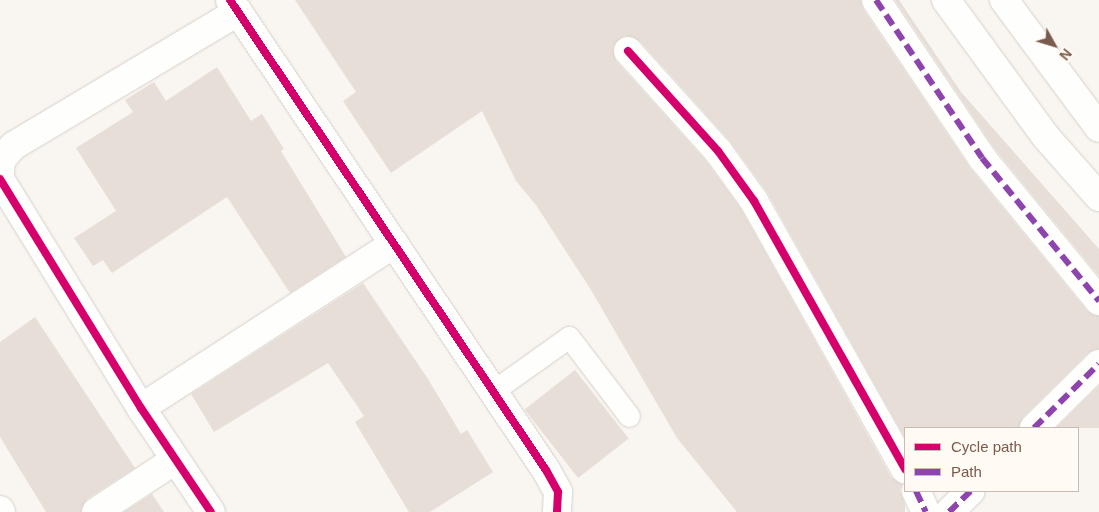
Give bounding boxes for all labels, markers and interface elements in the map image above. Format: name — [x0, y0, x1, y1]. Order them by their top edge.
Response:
north arrow — [1029, 20, 1079, 70]
text: N — [1056, 45, 1075, 63]
legend — [904, 427, 1079, 492]
text: Cycle path — [951, 438, 1022, 455]
text: Path — [951, 463, 982, 480]

